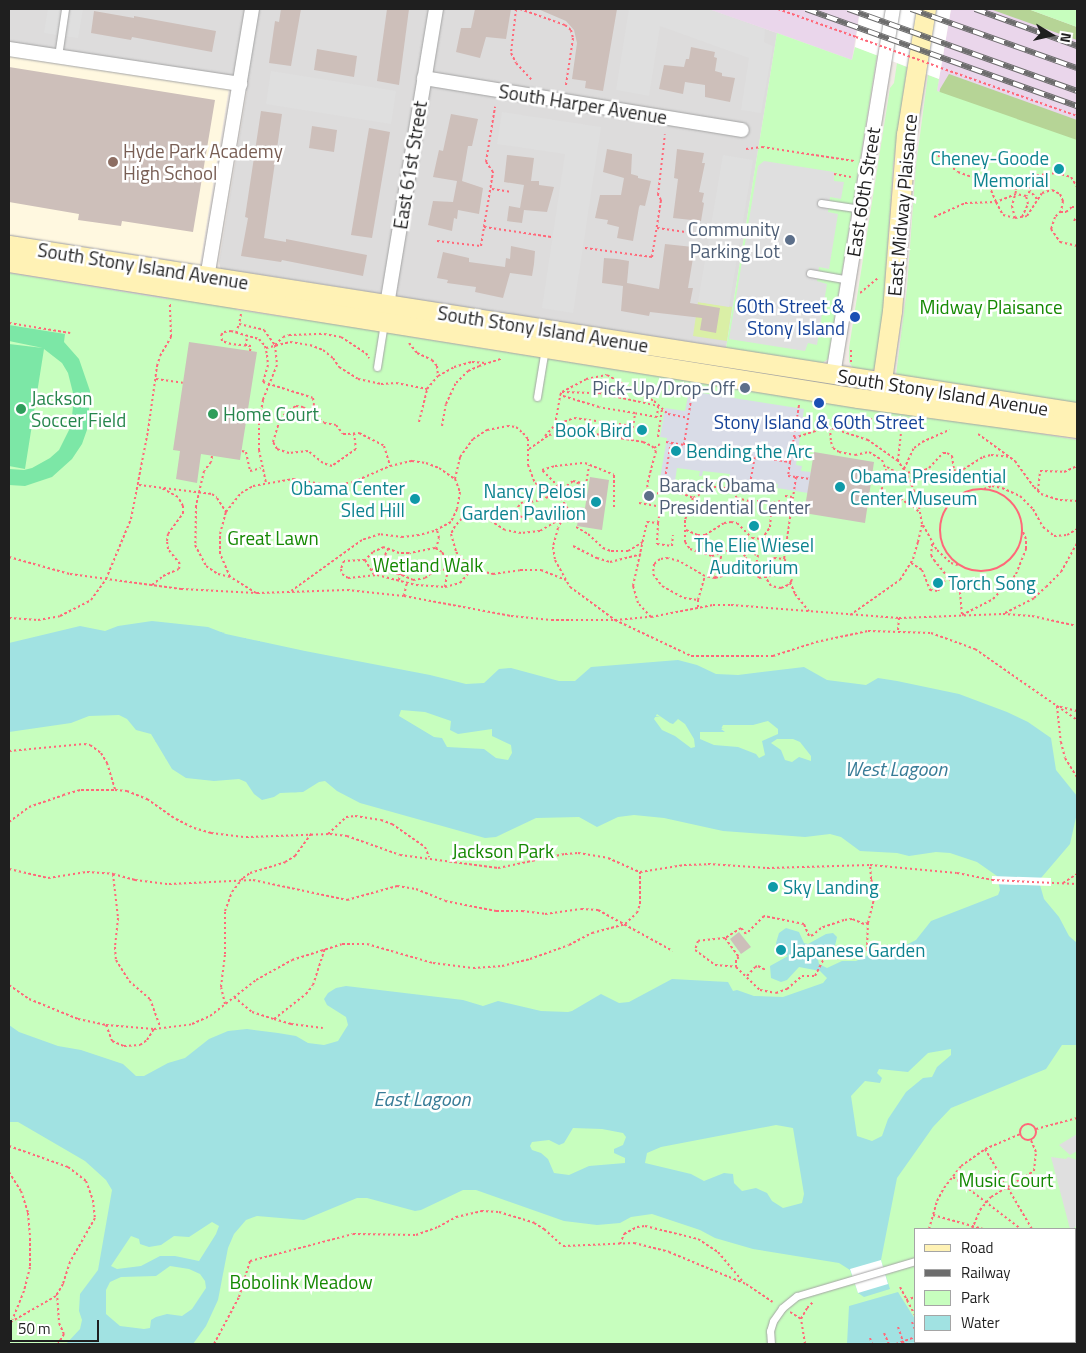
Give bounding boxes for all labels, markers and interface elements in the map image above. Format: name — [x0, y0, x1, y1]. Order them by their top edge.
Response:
north arrow — [1026, 10, 1076, 60]
text: N — [1055, 31, 1077, 44]
street label: South Harper Avenue — [497, 79, 669, 129]
street label: East 61st Street — [389, 99, 431, 231]
street label: East Midway Plaisance — [883, 113, 921, 297]
street label: East 60th Street — [841, 126, 885, 258]
place label: Hyde Park Academy High School — [123, 140, 283, 184]
place label: Cheney-Goode Memorial — [931, 147, 1049, 191]
marker: Hyde Park Academy High School — [107, 156, 119, 168]
marker: Cheney-Goode Memorial — [1053, 163, 1065, 175]
place label: Community Parking Lot — [688, 218, 780, 262]
marker: Community Parking Lot — [784, 234, 796, 246]
street label: South Stony Island Avenue — [36, 238, 250, 294]
place label: 60th Street & Stony Island — [736, 295, 845, 339]
park label: Midway Plaisance — [920, 296, 1062, 318]
street label: South Stony Island Avenue — [436, 301, 650, 357]
marker: 60th Street & Stony Island — [849, 311, 861, 323]
street label: South Stony Island Avenue — [836, 364, 1050, 420]
place label: Pick-Up/Drop-Off — [592, 377, 735, 399]
marker: Pick-Up/Drop-Off — [739, 382, 751, 394]
place label: Jackson Soccer Field — [31, 387, 126, 431]
marker: Stony Island & 60th Street — [813, 397, 825, 409]
marker: Jackson Soccer Field — [15, 403, 27, 415]
place label: Home Court — [223, 403, 319, 425]
marker: Home Court — [207, 408, 219, 420]
place label: Stony Island & 60th Street — [714, 411, 924, 433]
place label: Book Bird — [555, 419, 632, 441]
marker: Book Bird — [636, 424, 648, 436]
place label: Bending the Arc — [686, 440, 813, 462]
marker: Bending the Arc — [670, 445, 682, 457]
place label: Obama Presidential Center Museum — [850, 465, 1006, 509]
place label: Barack Obama Presidential Center — [659, 474, 811, 518]
place label: Obama Center Sled Hill — [291, 477, 405, 521]
place label: Nancy Pelosi Garden Pavilion — [462, 480, 586, 524]
marker: Obama Presidential Center Museum — [834, 481, 846, 493]
marker: Barack Obama Presidential Center — [643, 490, 655, 502]
marker: Obama Center Sled Hill — [409, 493, 421, 505]
marker: Nancy Pelosi Garden Pavilion — [590, 496, 602, 508]
marker: The Elie Wiesel Auditorium — [748, 520, 760, 532]
park label: Great Lawn — [227, 527, 319, 549]
place label: The Elie Wiesel Auditorium — [694, 534, 814, 578]
park label: Wetland Walk — [373, 554, 483, 576]
place label: Torch Song — [948, 572, 1036, 594]
marker: Torch Song — [932, 577, 944, 589]
water label: West Lagoon — [845, 756, 947, 780]
park label: Jackson Park — [452, 840, 554, 862]
place label: Sky Landing — [783, 876, 879, 898]
marker: Sky Landing — [767, 881, 779, 893]
place label: Japanese Garden — [791, 939, 925, 961]
marker: Japanese Garden — [775, 944, 787, 956]
water label: East Lagoon — [374, 1086, 470, 1110]
park label: Music Court — [958, 1169, 1054, 1191]
legend — [914, 1228, 1076, 1343]
text: Road — [961, 1236, 993, 1259]
text: Railway — [961, 1261, 1011, 1284]
park label: Bobolink Meadow — [229, 1271, 373, 1293]
text: Park — [961, 1286, 990, 1309]
scale bar — [12, 1310, 101, 1342]
text: Water — [961, 1311, 1000, 1334]
text: 50 m — [18, 1317, 51, 1340]

